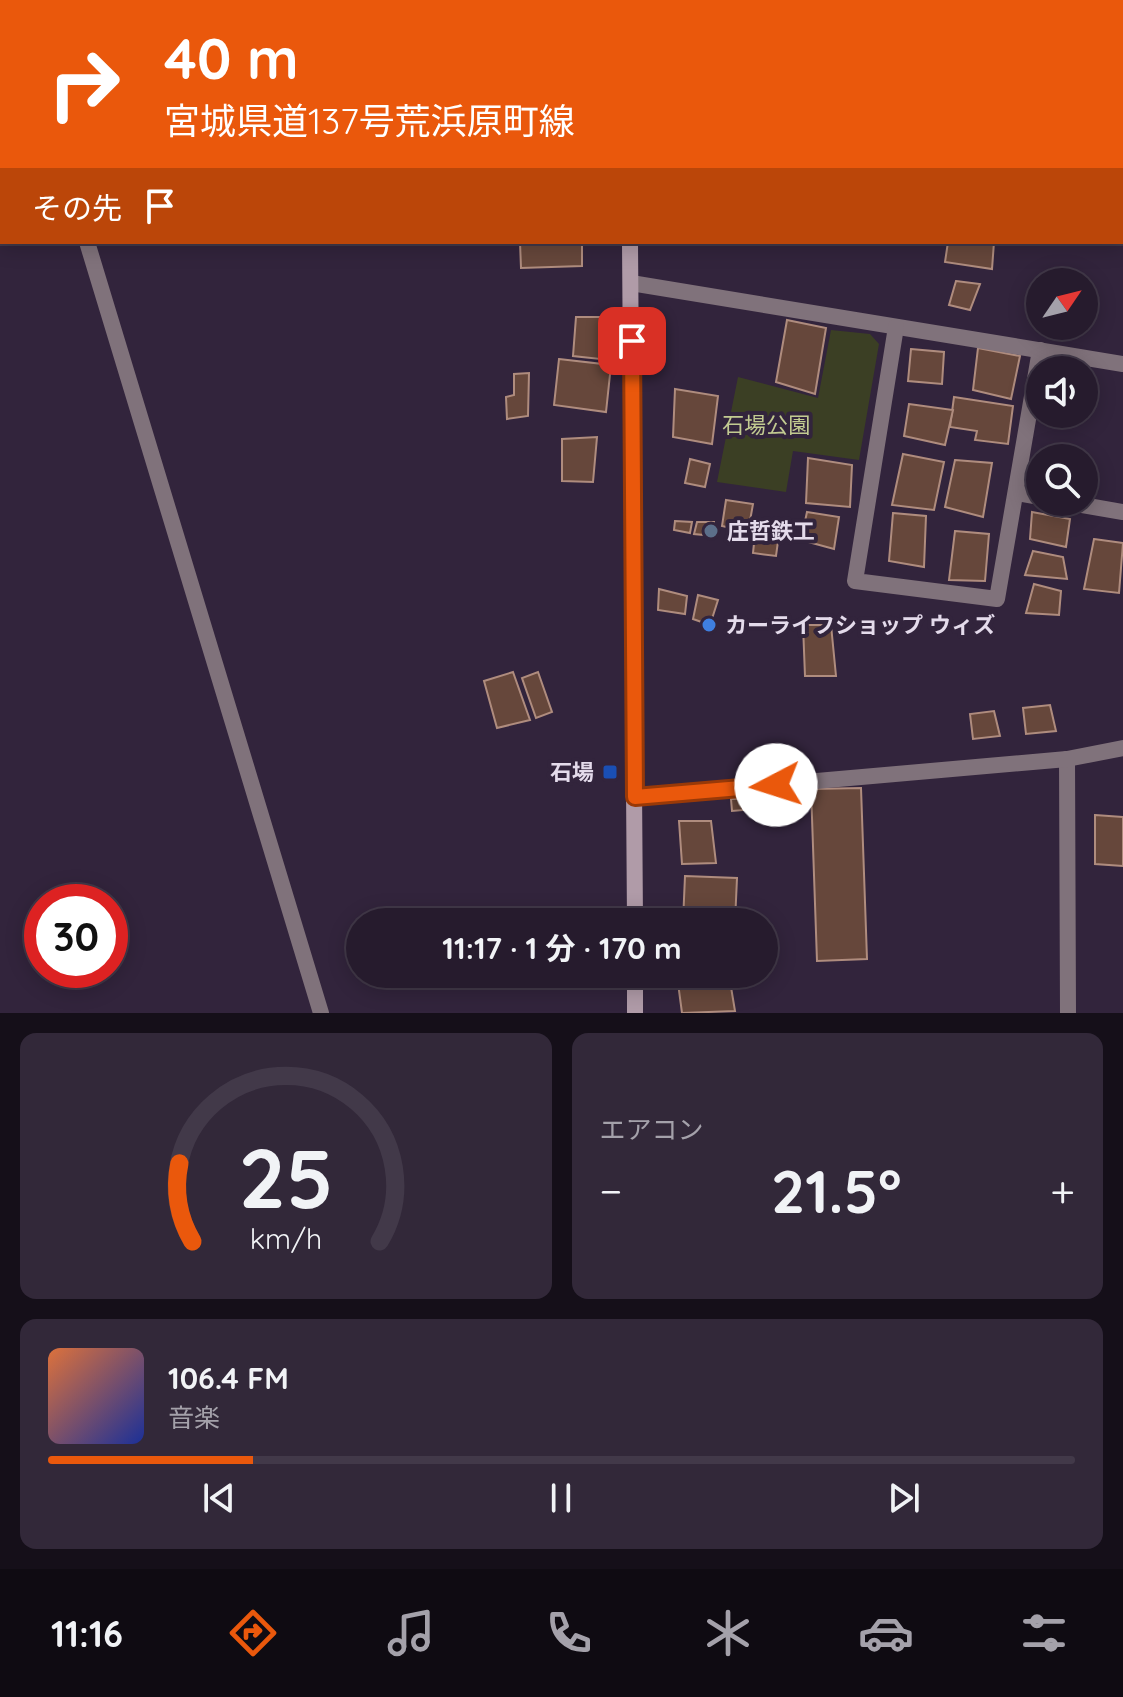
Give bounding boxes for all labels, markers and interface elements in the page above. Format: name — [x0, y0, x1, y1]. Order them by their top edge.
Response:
text: 40 m — [164, 23, 299, 93]
icon: right — [32, 32, 136, 136]
text: 宮城県道137号荒浜原町線 — [164, 98, 575, 143]
icon: arrive — [138, 184, 182, 228]
text: その先 — [32, 189, 122, 227]
north arrow — [1026, 268, 1098, 340]
map controls — [1026, 268, 1098, 516]
pin — [598, 307, 666, 375]
icon: arrive — [610, 319, 654, 363]
button: sound — [1026, 356, 1098, 428]
park label: 石場公園 — [722, 411, 810, 439]
button: search — [1026, 444, 1098, 516]
place label: 庄哲鉄工 — [727, 517, 815, 545]
marker: 庄哲鉄工 — [702, 522, 720, 540]
place label: カーライフショップ ウィズ — [725, 611, 995, 639]
marker: カーライフショップ ウィズ — [700, 616, 718, 634]
position arrow — [734, 743, 818, 827]
place label: 石場 — [550, 758, 594, 786]
marker: 石場 — [601, 763, 619, 781]
speed limit sign: 30 — [24, 884, 128, 988]
text: 11:17 · 1 分 · 170 m — [442, 929, 682, 967]
text: エアコン — [600, 1113, 704, 1146]
text: 25 — [238, 1125, 333, 1229]
text: 21.5° — [771, 1153, 902, 1228]
text: − — [600, 1163, 622, 1218]
text: + — [1050, 1163, 1075, 1218]
text: km/h — [249, 1220, 322, 1256]
text: 106.4 FM — [168, 1359, 289, 1397]
text: 音楽 — [168, 1401, 220, 1434]
icon: previous — [197, 1476, 241, 1520]
icon: pause — [539, 1476, 583, 1520]
icon: next — [882, 1476, 926, 1520]
icon: directions — [225, 1605, 281, 1661]
icon: music — [383, 1605, 439, 1661]
icon: phone — [541, 1605, 597, 1661]
icon: climate — [700, 1605, 756, 1661]
icon: car — [858, 1605, 914, 1661]
icon: filters — [1016, 1605, 1072, 1661]
text: 11:16 — [51, 1611, 123, 1656]

